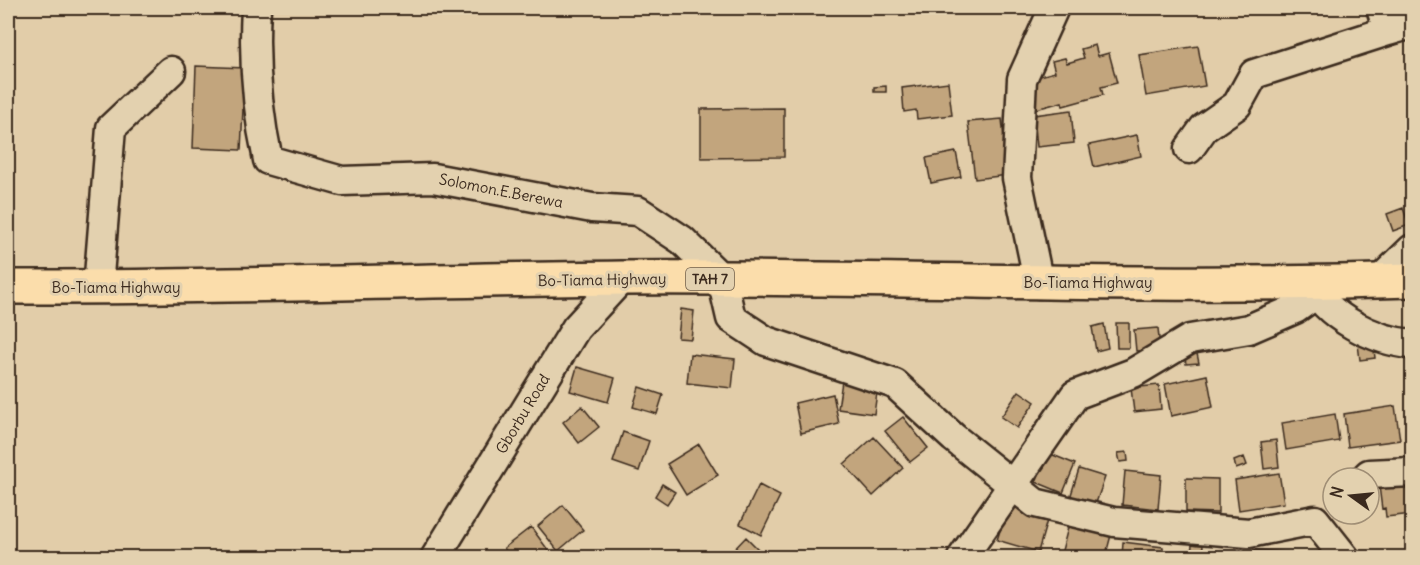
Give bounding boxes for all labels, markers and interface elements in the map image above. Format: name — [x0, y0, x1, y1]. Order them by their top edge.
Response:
street label: Solomon.E.Berewa — [437, 169, 565, 212]
road number: TAH 7 — [686, 268, 734, 290]
street label: Bo-Tiama Highway — [537, 269, 667, 290]
street label: Bo-Tiama Highway — [1024, 273, 1152, 292]
street label: Bo-Tiama Highway — [52, 278, 180, 297]
street label: Gborbu Road — [491, 370, 554, 457]
north arrow — [1321, 466, 1381, 526]
text: N — [1325, 484, 1348, 500]

